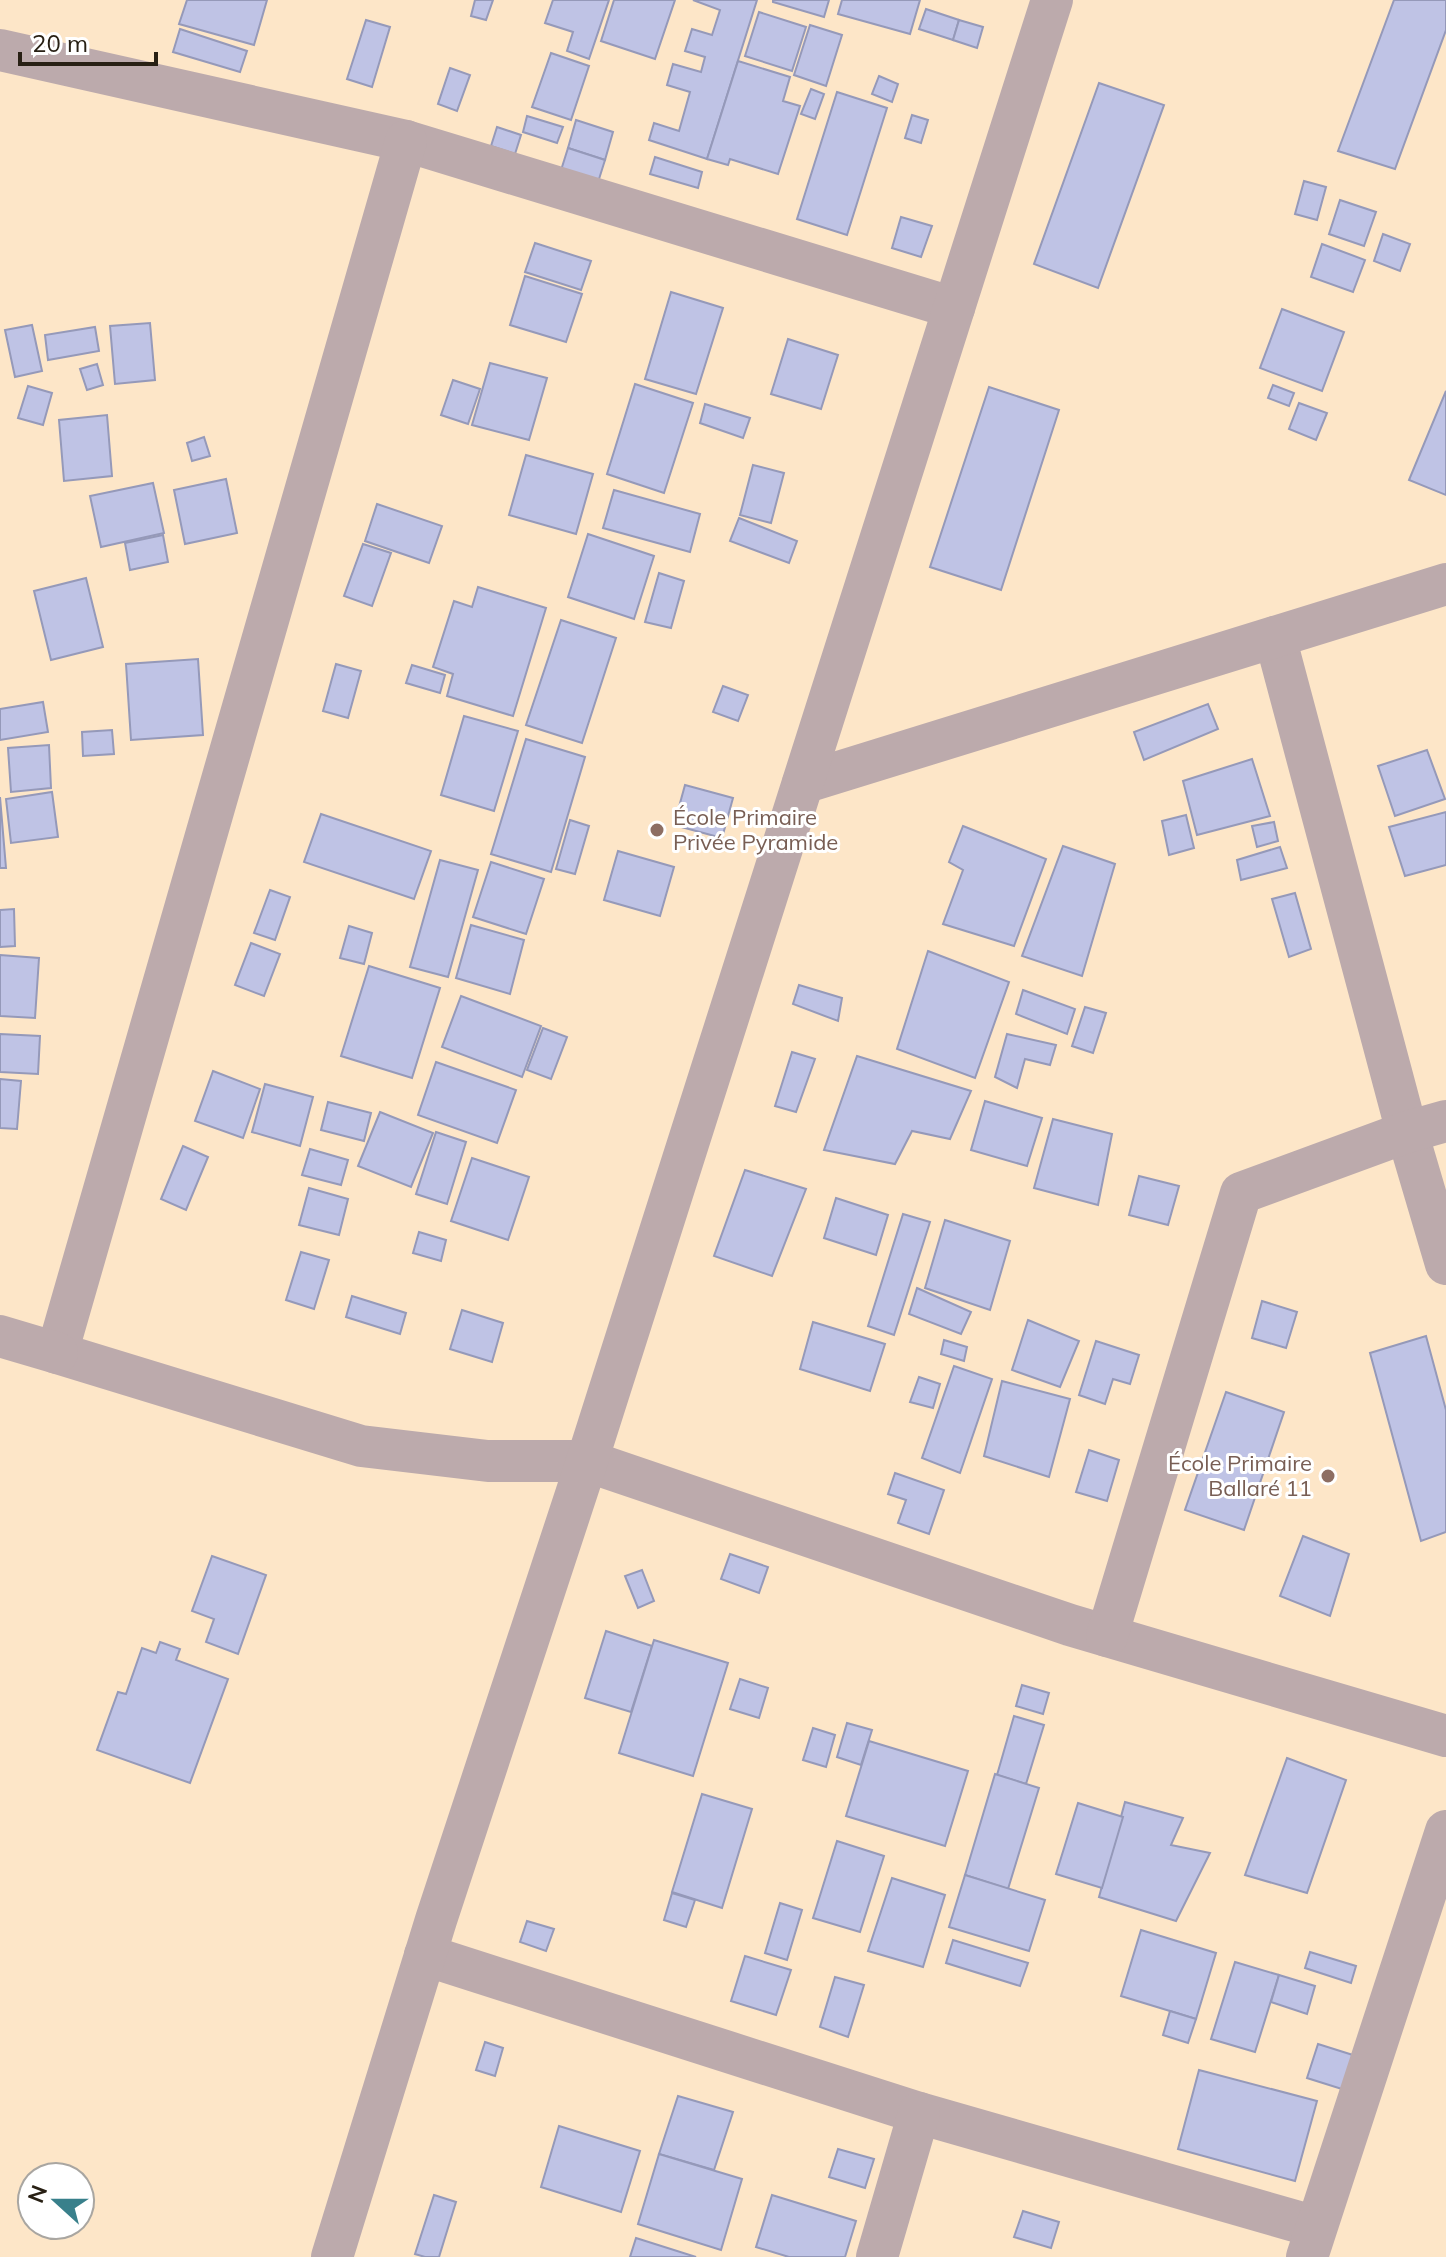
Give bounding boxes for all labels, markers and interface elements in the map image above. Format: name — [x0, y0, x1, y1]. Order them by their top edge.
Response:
scale bar — [20, 16, 156, 66]
text: 20 m — [32, 28, 88, 58]
place label: École Primaire Privée Pyramide — [673, 803, 838, 856]
marker: École Primaire Privée Pyramide — [648, 821, 666, 839]
place label: École Primaire Ballaré 11 — [1168, 1449, 1312, 1502]
marker: École Primaire Ballaré 11 — [1319, 1467, 1337, 1485]
north arrow — [16, 2161, 96, 2241]
text: N — [21, 2181, 53, 2207]

